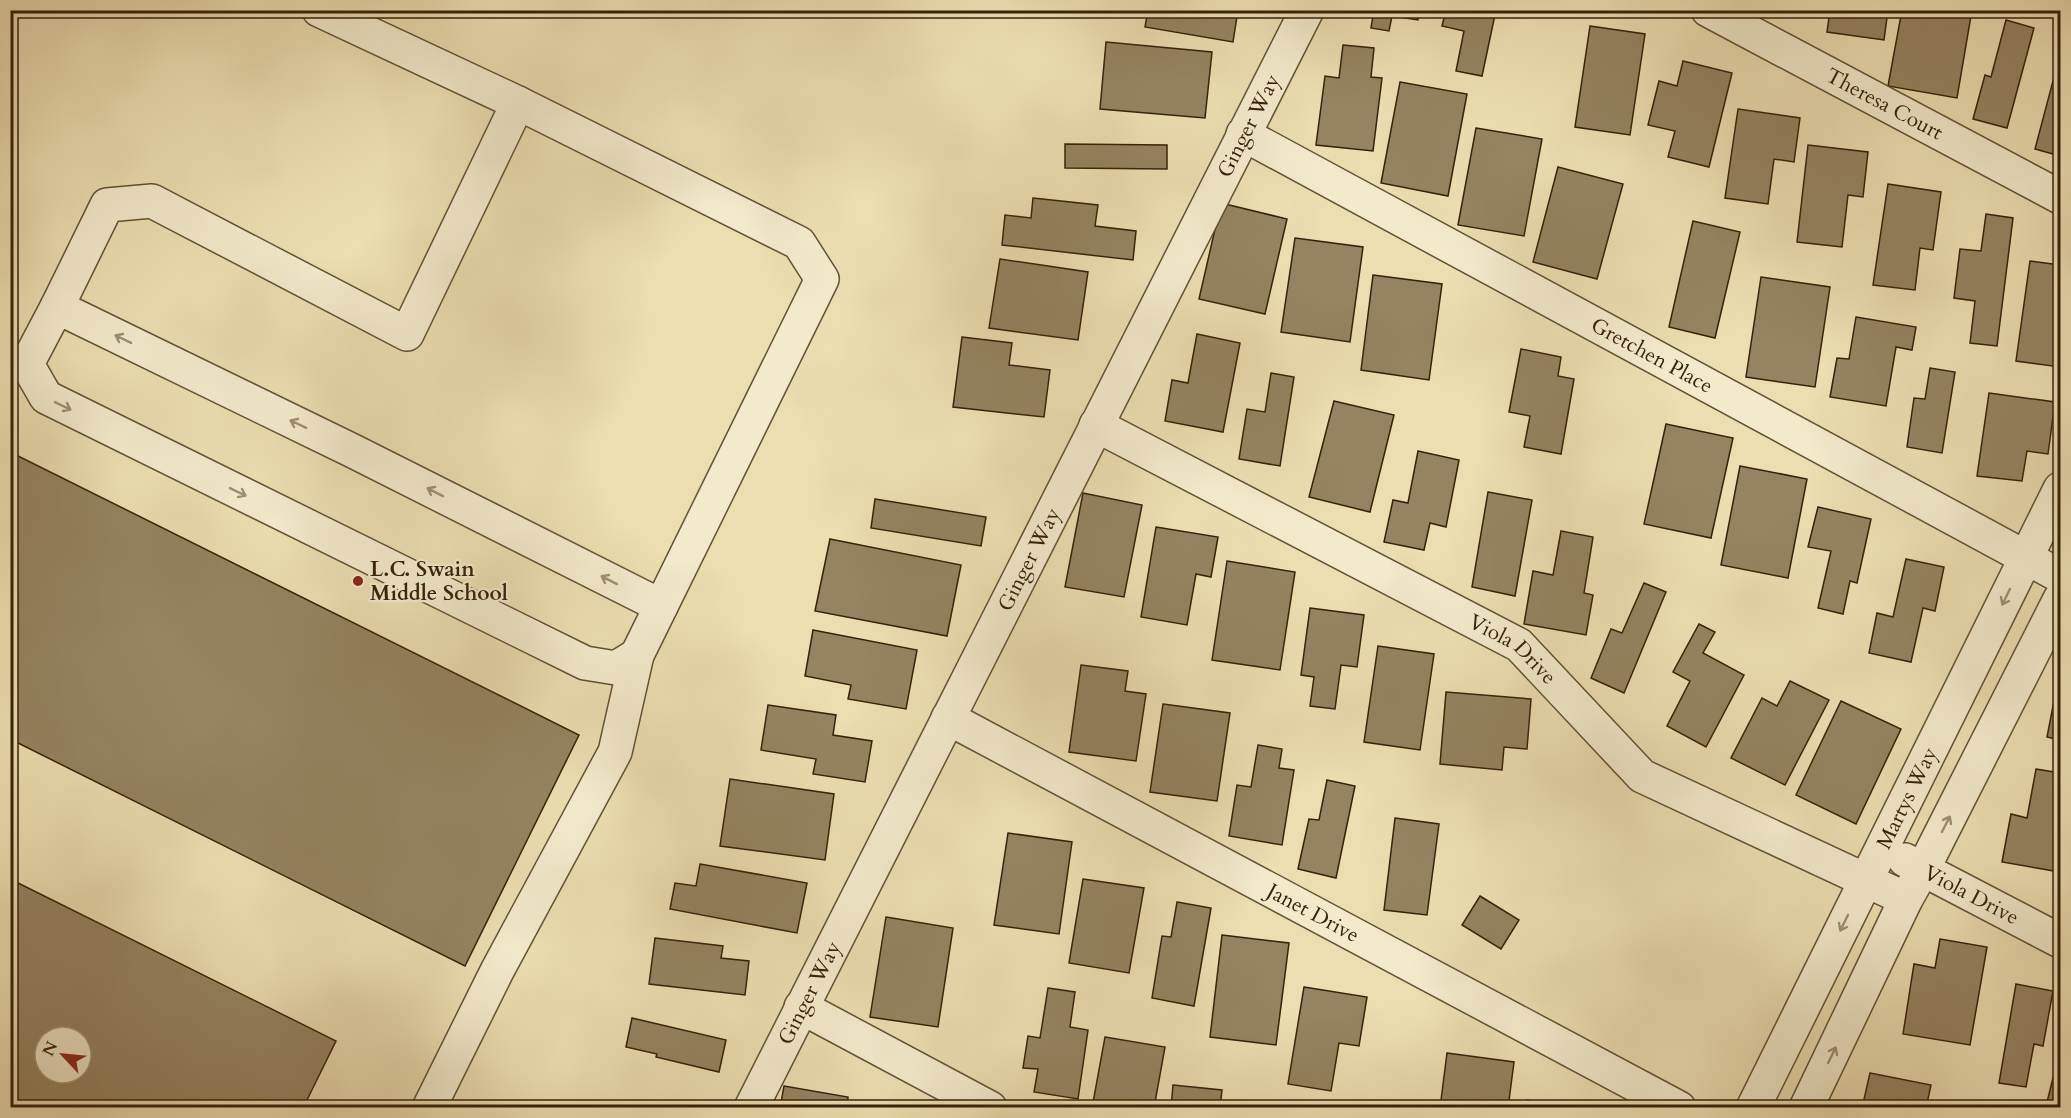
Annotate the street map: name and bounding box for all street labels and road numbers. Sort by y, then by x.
street label: Theresa Court [1821,61,1949,147]
street label: Ginger Way [1210,69,1287,182]
street label: Gretchen Place [1586,310,1718,400]
street label: Ginger Way [990,503,1067,616]
street label: Viola Drive [1464,607,1563,691]
street label: Martys Way [1869,742,1944,854]
street label: Viola Drive [1919,858,2024,932]
street label: Janet Drive [1259,875,1365,949]
street label: Ginger Way [771,936,848,1050]

